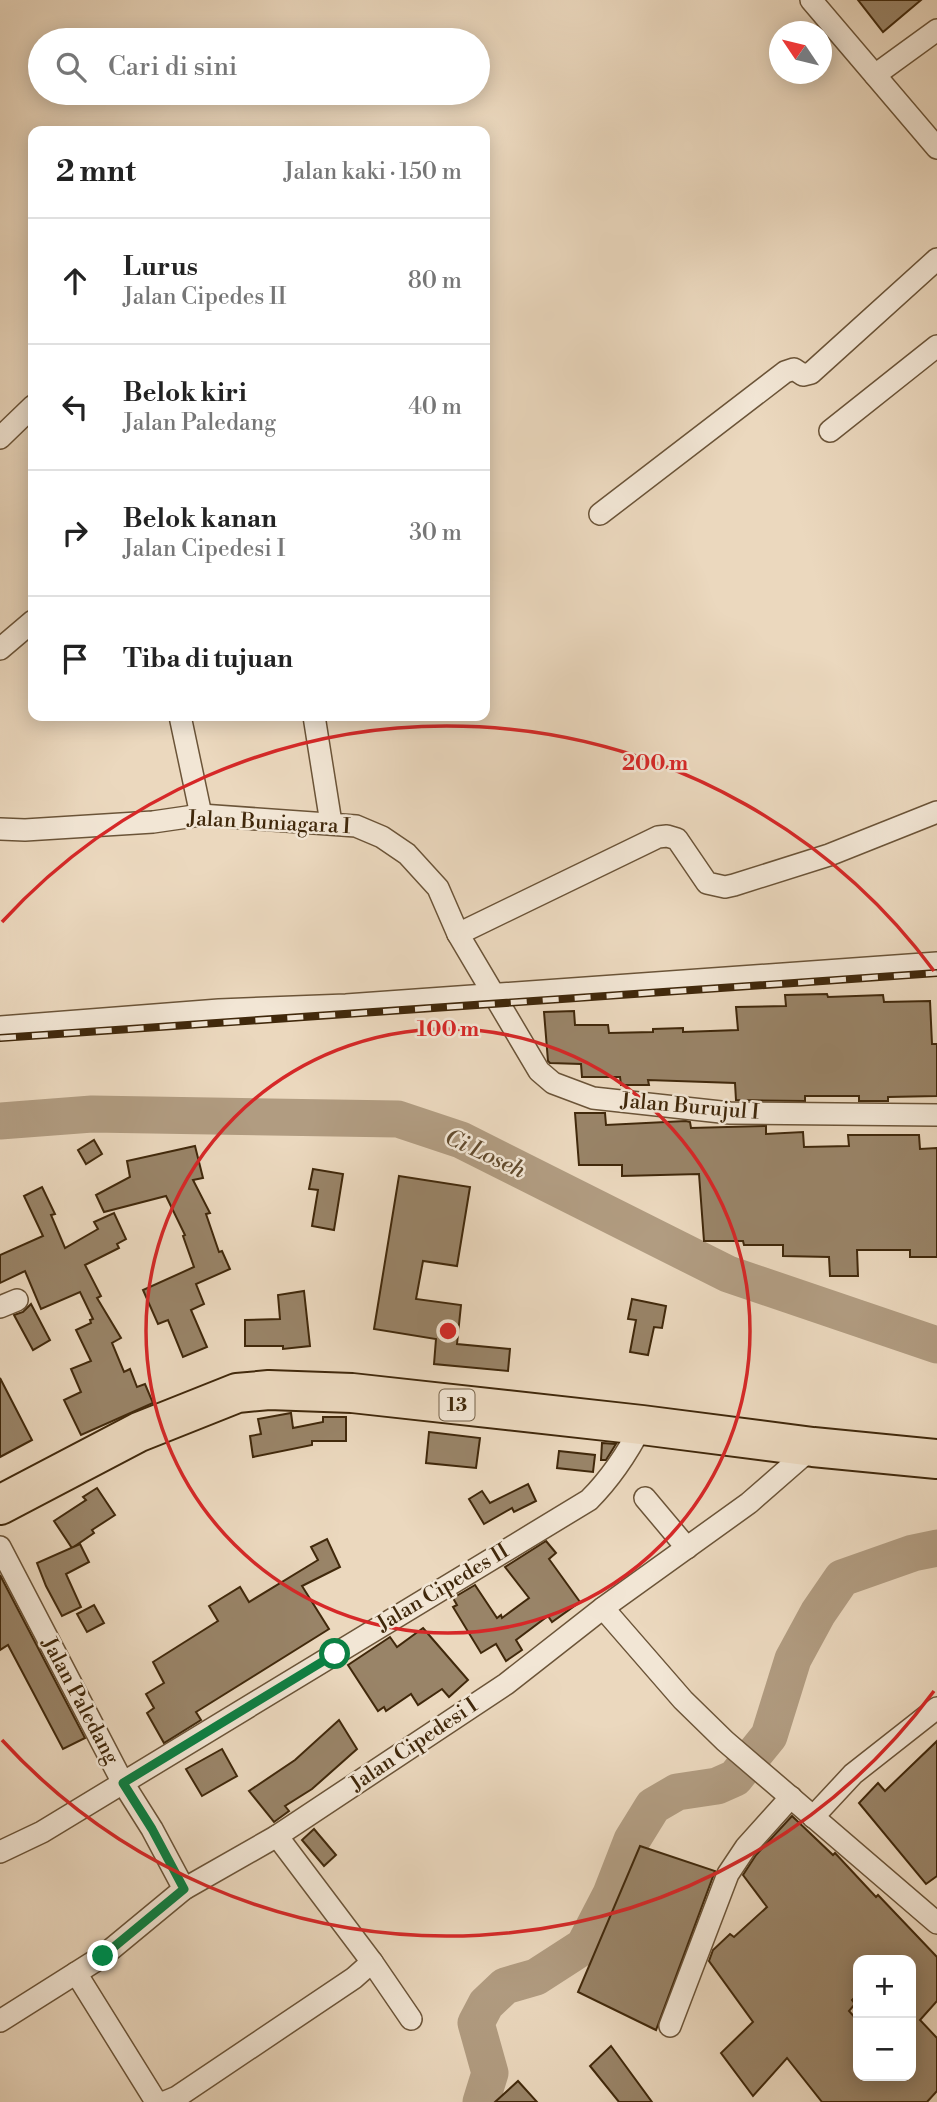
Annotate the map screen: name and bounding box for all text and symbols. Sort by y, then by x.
north arrow [769,21,832,84]
search box [28,28,490,105]
icon: search [52,48,90,86]
text: Cari di sini [108,51,237,83]
text: 2 mnt [56,153,136,191]
text: Jalan kaki · 150 m [284,158,462,186]
text: Lurus [123,251,198,283]
icon: ahead [56,262,94,300]
text: 80 m [408,267,462,295]
text: Jalan Cipedes II [123,283,287,311]
text: Belok kiri [123,377,247,409]
icon: left [56,388,94,426]
text: 40 m [408,393,462,421]
text: Jalan Paledang [123,409,276,437]
text: Belok kanan [123,503,277,535]
icon: right [56,514,94,552]
text: 30 m [409,519,462,547]
text: Jalan Cipedesi I [123,535,285,563]
icon: arrive [56,640,94,678]
text: Tiba di tujuan [123,643,293,675]
text: 200 m [622,751,688,777]
street label: Jalan Buniagara I [186,806,351,840]
text: 100 m [417,1017,479,1043]
street label: Jalan Burujul I [619,1088,760,1126]
water label: Ci Loseh [440,1123,530,1185]
centre of rings [436,1319,460,1343]
road number: 13 [440,1390,475,1420]
street label: Jalan Cipedes II [371,1538,514,1638]
street label: Jalan Paledang [35,1632,124,1769]
route start [319,1638,350,1669]
street label: Jalan Cipedesi I [344,1693,483,1798]
route end [87,1940,118,1971]
map controls [853,1955,916,2081]
button: + [853,1955,916,2018]
button: − [853,2018,916,2081]

